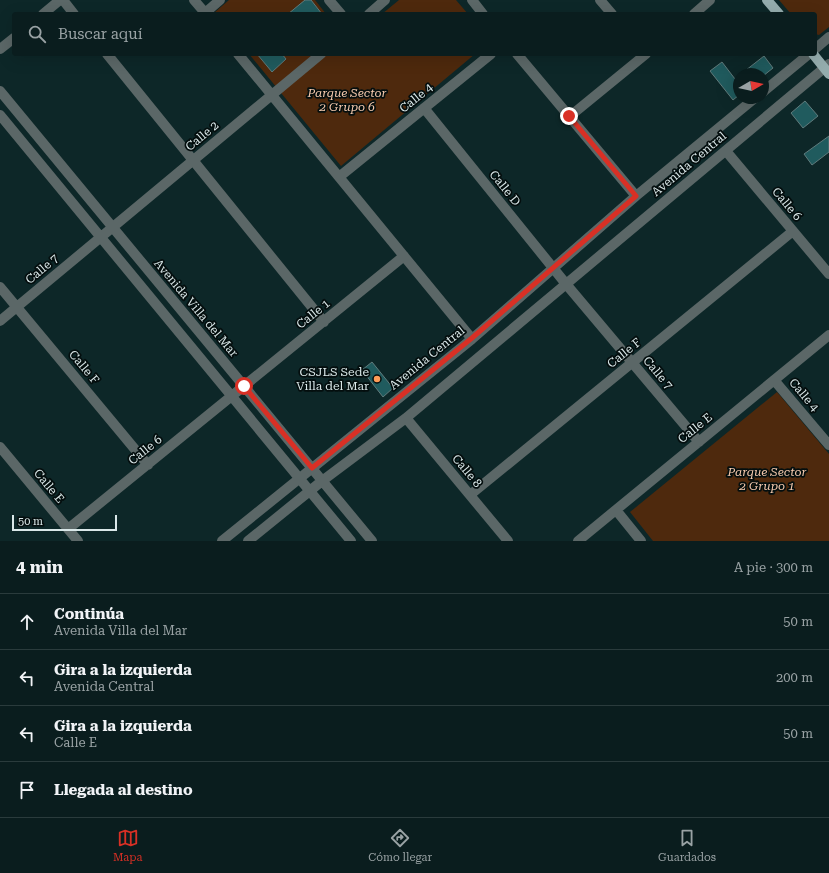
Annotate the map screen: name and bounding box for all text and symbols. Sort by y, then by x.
search box [12,12,817,56]
icon: search [26,23,48,45]
text: Buscar aquí [58,25,142,43]
north arrow [733,68,769,104]
street label: Calle 4 [396,80,436,116]
park label: Parque Sector 2 Grupo 6 [306,86,387,114]
route end [560,107,578,125]
street label: Calle 2 [183,118,222,154]
street label: Avenida Central [649,129,729,199]
street label: Calle D [487,167,523,209]
street label: Calle 6 [769,185,805,224]
street label: Calle 7 [23,251,62,287]
street label: Avenida Villa del Mar [151,256,241,360]
street label: Calle 1 [293,296,333,332]
street label: Avenida Central [387,323,468,393]
street label: Calle F [604,335,644,371]
street label: Calle F [66,347,102,387]
street label: Calle 7 [640,354,676,393]
place label: CSJLS Sede Villa del Mar [296,365,369,393]
marker: CSJLS Sede Villa del Mar [372,374,382,384]
street label: Calle 4 [786,376,822,415]
route start [235,377,253,395]
street label: Calle E [675,410,715,446]
street label: Calle 6 [125,432,165,468]
street label: Calle 8 [449,452,485,491]
park label: Parque Sector 2 Grupo 1 [726,465,807,493]
street label: Calle E [31,466,67,506]
scale bar [12,513,117,532]
text: 50 m [18,515,43,528]
text: 4 min [16,557,63,577]
text: A pie · 300 m [734,560,813,575]
text: Continúa [54,605,124,623]
icon: ahead [16,611,38,633]
text: 50 m [783,614,813,629]
text: Avenida Villa del Mar [54,623,187,638]
text: Gira a la izquierda [54,661,192,679]
icon: left [16,667,38,689]
text: 200 m [776,670,813,685]
text: Avenida Central [54,679,154,694]
text: Gira a la izquierda [54,717,192,735]
icon: left [16,723,38,745]
text: 50 m [783,726,813,741]
text: Calle E [54,735,97,750]
icon: arrive [16,779,38,801]
text: Llegada al destino [54,781,193,799]
tab: Mapa [113,827,142,864]
tab: Cómo llegar [368,827,432,864]
tab: Guardados [658,827,716,864]

